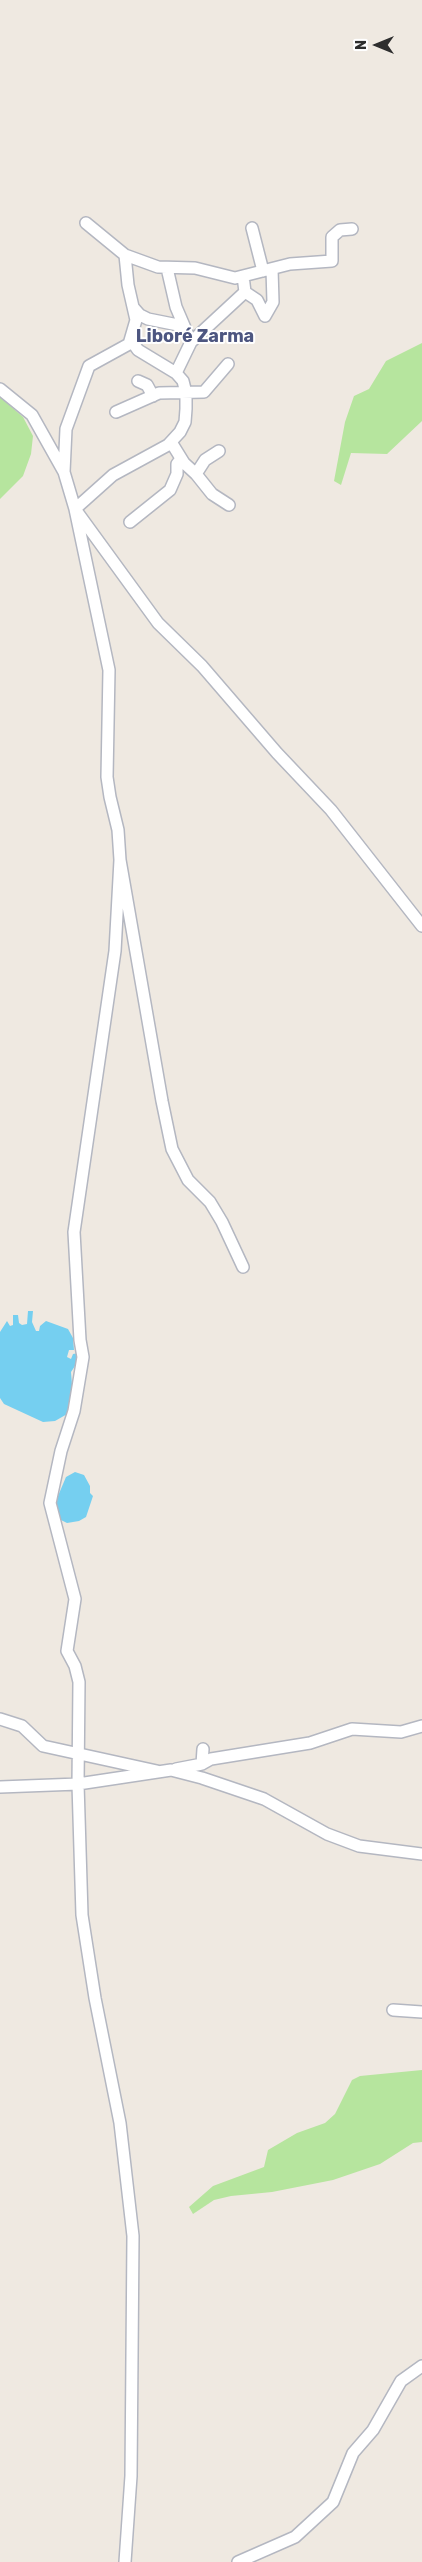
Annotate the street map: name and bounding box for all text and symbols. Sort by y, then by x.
north arrow [352,20,402,70]
text: N [353,40,370,50]
district label: Liboré Zarma [136,326,254,348]

